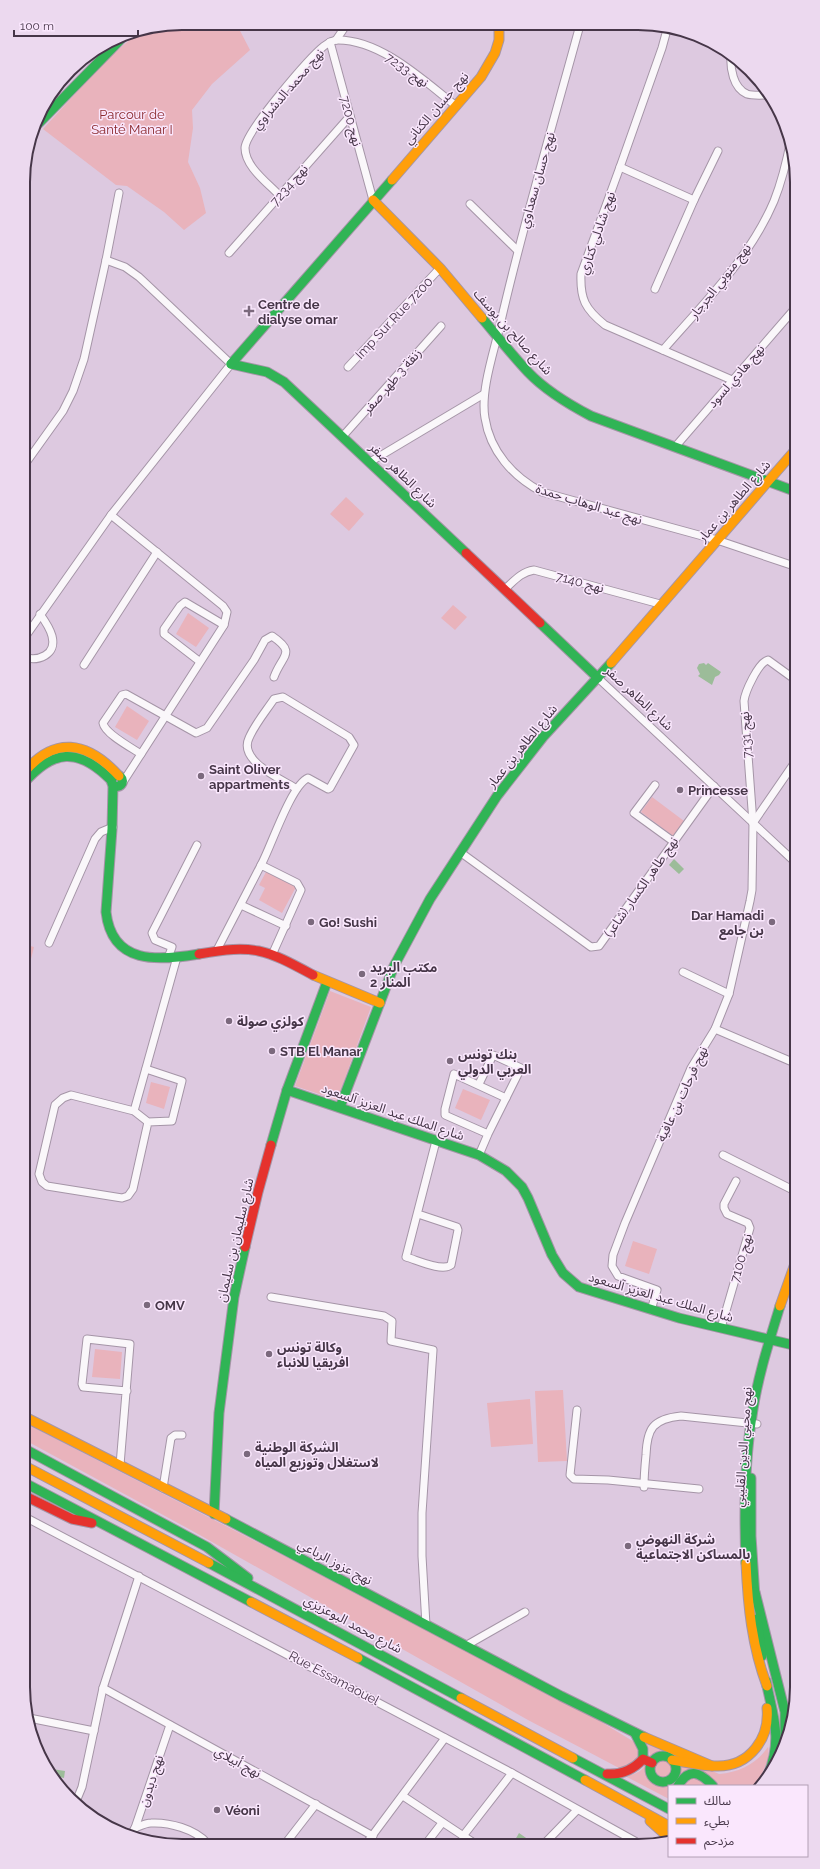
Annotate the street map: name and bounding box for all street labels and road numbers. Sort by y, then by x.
street label: نهج محمد الدشراوي [249,46,329,134]
street label: نهج 7233 [381,50,432,93]
street label: نهج حسان الكناني [401,69,474,149]
street label: نهج 7200 [334,94,365,149]
street label: نهج حسان سعداوي [516,130,561,231]
street label: نهج 7234 [267,161,313,211]
street label: نهج شادلي كتاري [576,189,621,278]
street label: نهج منوبي الجرجار [685,240,756,324]
street label: Imp Sur Rue 7200 [352,274,436,362]
street label: شارع صالح بن يوسف [468,286,555,380]
street label: نهج هادي لسود [704,341,770,413]
street label: زنقة 3 طهر صفر [359,345,425,418]
street label: شارع الطاهر صفر [364,439,440,513]
street label: شارع الطاهر بن عمار [694,457,776,548]
street label: نهج عبد الوهاب حمدة [533,481,644,530]
street label: نهج 7140 [553,568,606,599]
street label: شارع الطاهر صفر [599,662,676,735]
street label: شارع الطاهر بن عمار [483,701,563,793]
street label: نهج 7131 [737,711,758,759]
street label: نهج طاهر الكسار (شاعر) [601,834,684,942]
street label: نهج فرحات بن عافية [653,1044,713,1145]
street label: شارع الملك عبد العزيز آلسعود [319,1080,466,1146]
street label: شارع سليمان بن سليمان [213,1177,259,1304]
street label: نهج 7100 [727,1232,758,1285]
street label: شارع الملك عبد العزيز آلسعود [586,1269,735,1328]
street label: نهج محيي الدين القليبي [731,1386,758,1508]
street label: نهج عزوز الرباعي [294,1536,375,1591]
street label: شارع محمد البوعزيزي [300,1592,405,1659]
street label: Rue Essamaouel [286,1648,382,1708]
street label: نهج أبيلاي [211,1743,264,1784]
street label: نهج ديدون [136,1753,169,1810]

